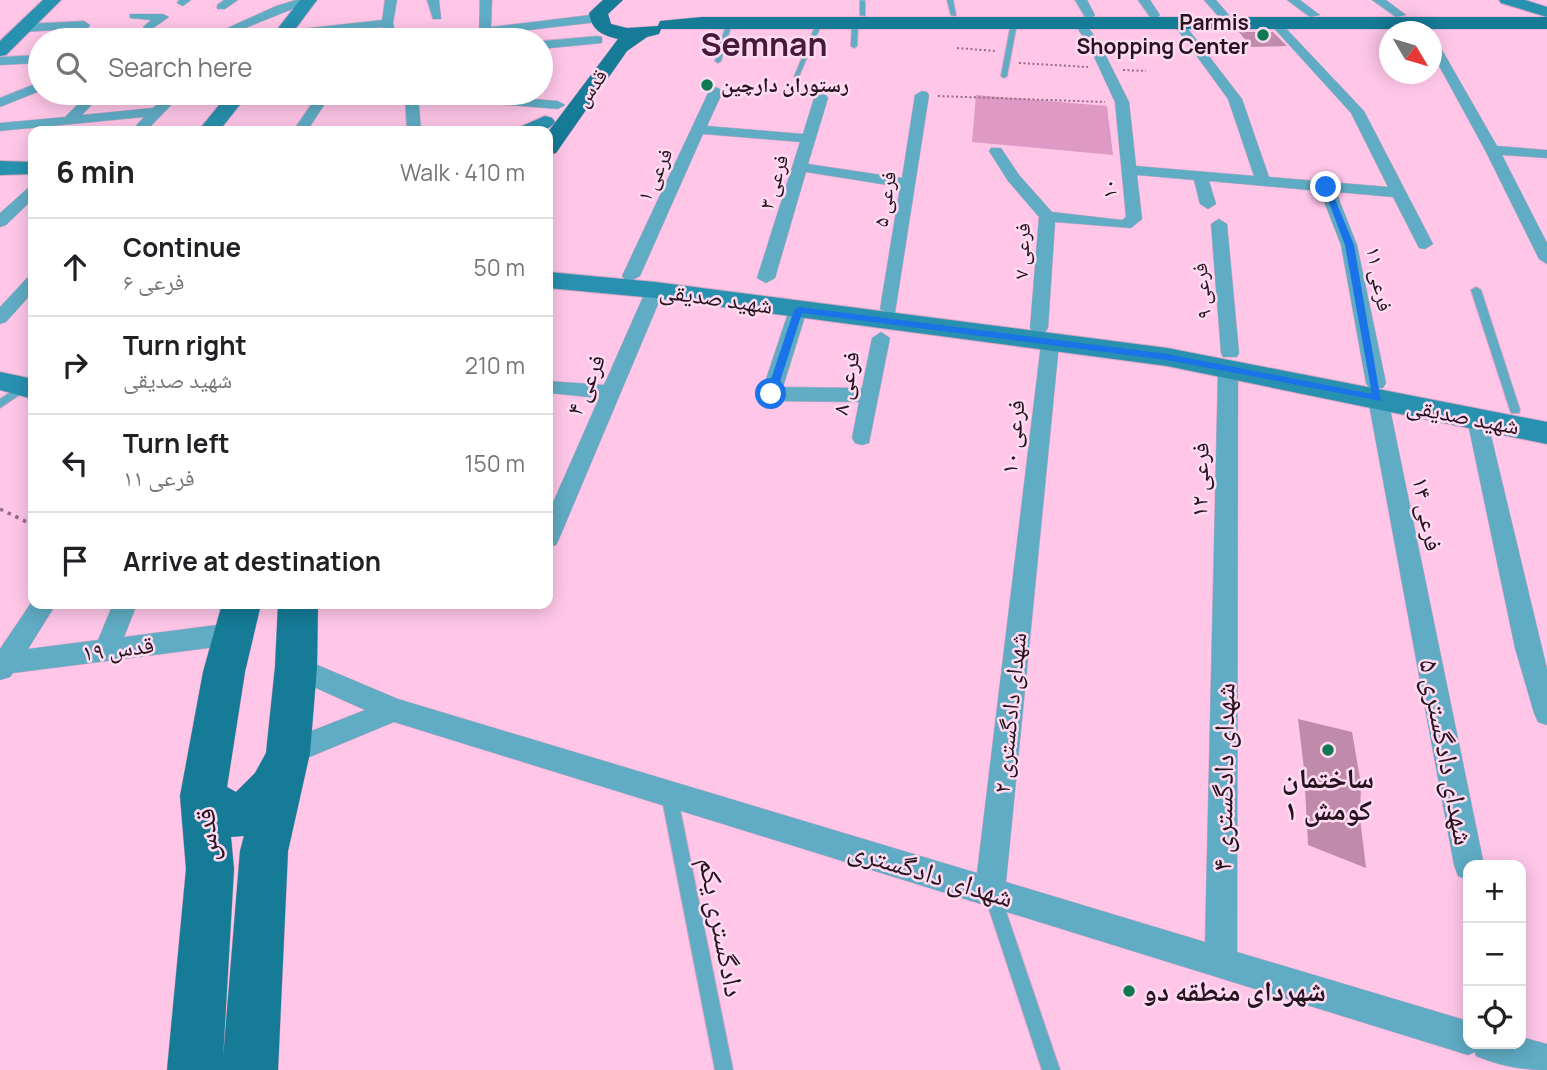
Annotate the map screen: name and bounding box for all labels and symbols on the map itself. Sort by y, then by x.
place label: Parmis Shopping Center [1077,8,1249,60]
north arrow [1379,21,1442,84]
district label: Semnan [700,22,828,66]
marker: Parmis Shopping Center [1255,27,1271,43]
street label: قدس [567,63,613,112]
place label: رستوران دارچین [721,70,849,98]
marker: رستوران دارچین [699,77,715,93]
street label: فرعی ۱ [630,143,679,206]
street label: فرعی ۳ [751,151,795,213]
street label: فرعی ۵ [866,169,902,229]
route end [1310,171,1341,202]
street label: ۱۰ [1093,178,1123,200]
street label: فرعی ۷ [1006,223,1036,279]
street label: فرعی ۱۱ [1360,244,1400,314]
street label: فرعی ۹ [1185,262,1217,320]
street label: شهید صدیقی [657,272,775,321]
street label: فرعی ۸ [822,348,867,417]
street label: فرعی ۴ [557,349,612,420]
route start [755,378,786,409]
street label: شهید صدیقی [1404,387,1522,442]
street label: فرعی ۱۰ [991,398,1032,476]
street label: فرعی ۱۲ [1181,442,1216,518]
street label: فرعی ۱۴ [1405,474,1452,554]
street label: قدس ۱۹ [80,627,156,668]
street label: شهدای دادگستری ۲ [984,631,1033,795]
street label: شهدای دادگستری ۵ [1411,655,1485,848]
street label: شهدای دادگستری ۴ [1201,682,1243,872]
marker: ساختمان کومش ۱ [1320,742,1336,758]
place label: ساختمان کومش ۱ [1282,758,1374,828]
street label: قدس [184,807,226,863]
street label: شهدای دادگستری [844,829,1018,915]
street label: دادگستری یکم [690,854,755,1000]
place label: شهردای منطقه دو [1143,971,1326,1009]
marker: شهردای منطقه دو [1121,983,1137,999]

